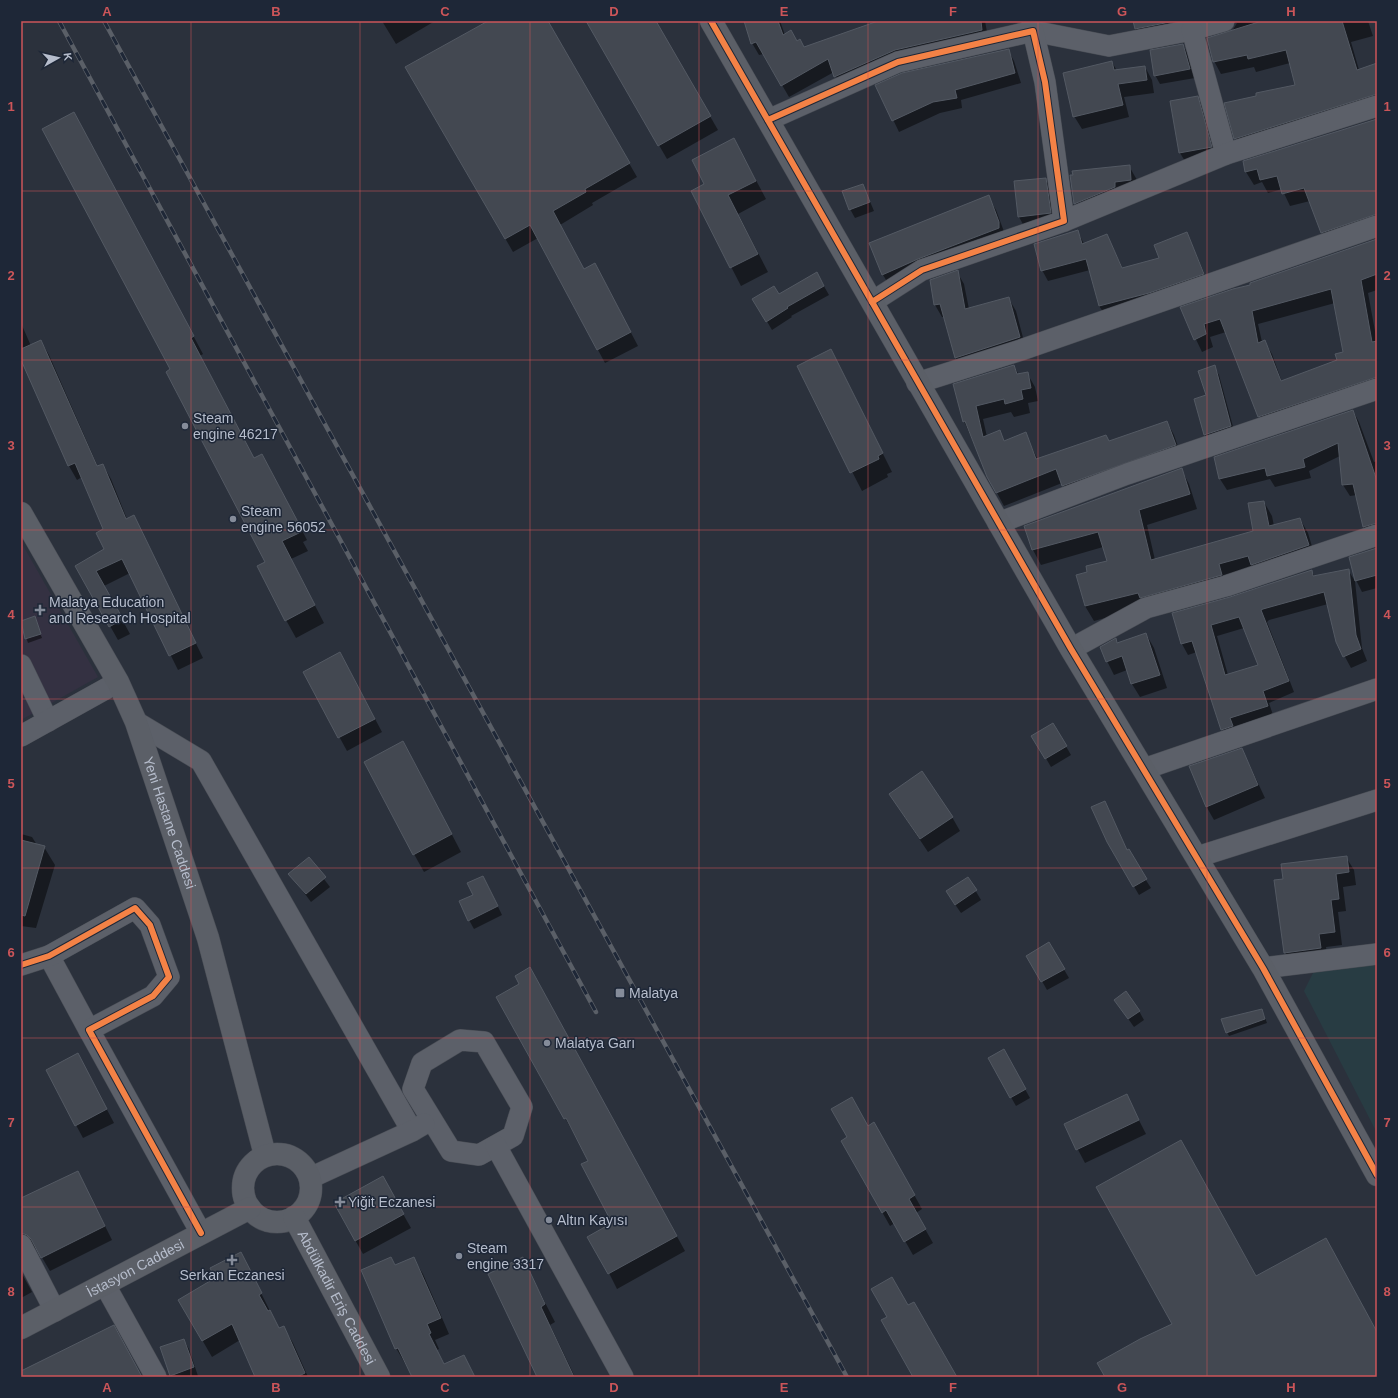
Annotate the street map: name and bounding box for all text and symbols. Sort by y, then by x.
text: A [102,4,112,19]
text: B [271,4,281,19]
text: C [440,4,450,19]
text: D [609,4,619,19]
text: E [780,4,789,19]
text: F [949,4,957,19]
text: G [1117,4,1127,19]
text: H [1286,4,1296,19]
north arrow [38,38,78,78]
text: K [61,52,74,61]
text: 1 [7,99,15,114]
text: 1 [1383,99,1391,114]
text: 2 [7,268,15,283]
text: 2 [1383,268,1391,283]
place label: Steam engine 46217 [193,410,278,442]
marker: Steam engine 46217 [180,421,190,431]
text: 3 [7,438,15,453]
text: 3 [1383,438,1391,453]
place label: Steam engine 56052 [241,503,326,535]
marker: Steam engine 56052 [228,514,238,524]
place label: Malatya Education and Research Hospital [49,594,191,626]
marker: Malatya Education and Research Hospital [34,604,46,616]
text: 4 [7,607,15,622]
text: 4 [1383,607,1391,622]
street label: Yeni Hastane Caddesi [140,755,199,891]
text: 5 [7,776,15,791]
text: 5 [1383,776,1391,791]
text: 6 [7,945,15,960]
text: 6 [1383,945,1391,960]
place label: Malatya [629,985,678,1001]
marker: Malatya [614,987,626,999]
place label: Malatya Garı [555,1035,635,1051]
marker: Malatya Garı [542,1038,552,1048]
text: 7 [7,1115,15,1130]
text: 7 [1383,1115,1391,1130]
place label: Yiğit Eczanesi [348,1194,435,1210]
marker: Yiğit Eczanesi [335,1197,345,1207]
place label: Altın Kayısı [557,1212,628,1228]
marker: Altın Kayısı [544,1215,554,1225]
street label: Abdülkadir Eriş Caddesi [295,1228,379,1367]
street label: İstasyon Caddesi [83,1236,187,1300]
place label: Steam engine 3317 [467,1240,544,1272]
marker: Steam engine 3317 [454,1251,464,1261]
marker: Serkan Eczanesi [227,1255,237,1265]
place label: Serkan Eczanesi [179,1267,285,1283]
text: 8 [7,1284,15,1299]
text: 8 [1383,1284,1391,1299]
text: A [102,1380,112,1395]
text: B [271,1380,281,1395]
text: C [440,1380,450,1395]
text: D [609,1380,619,1395]
text: E [780,1380,789,1395]
text: F [949,1380,957,1395]
text: G [1117,1380,1127,1395]
text: H [1286,1380,1296,1395]

